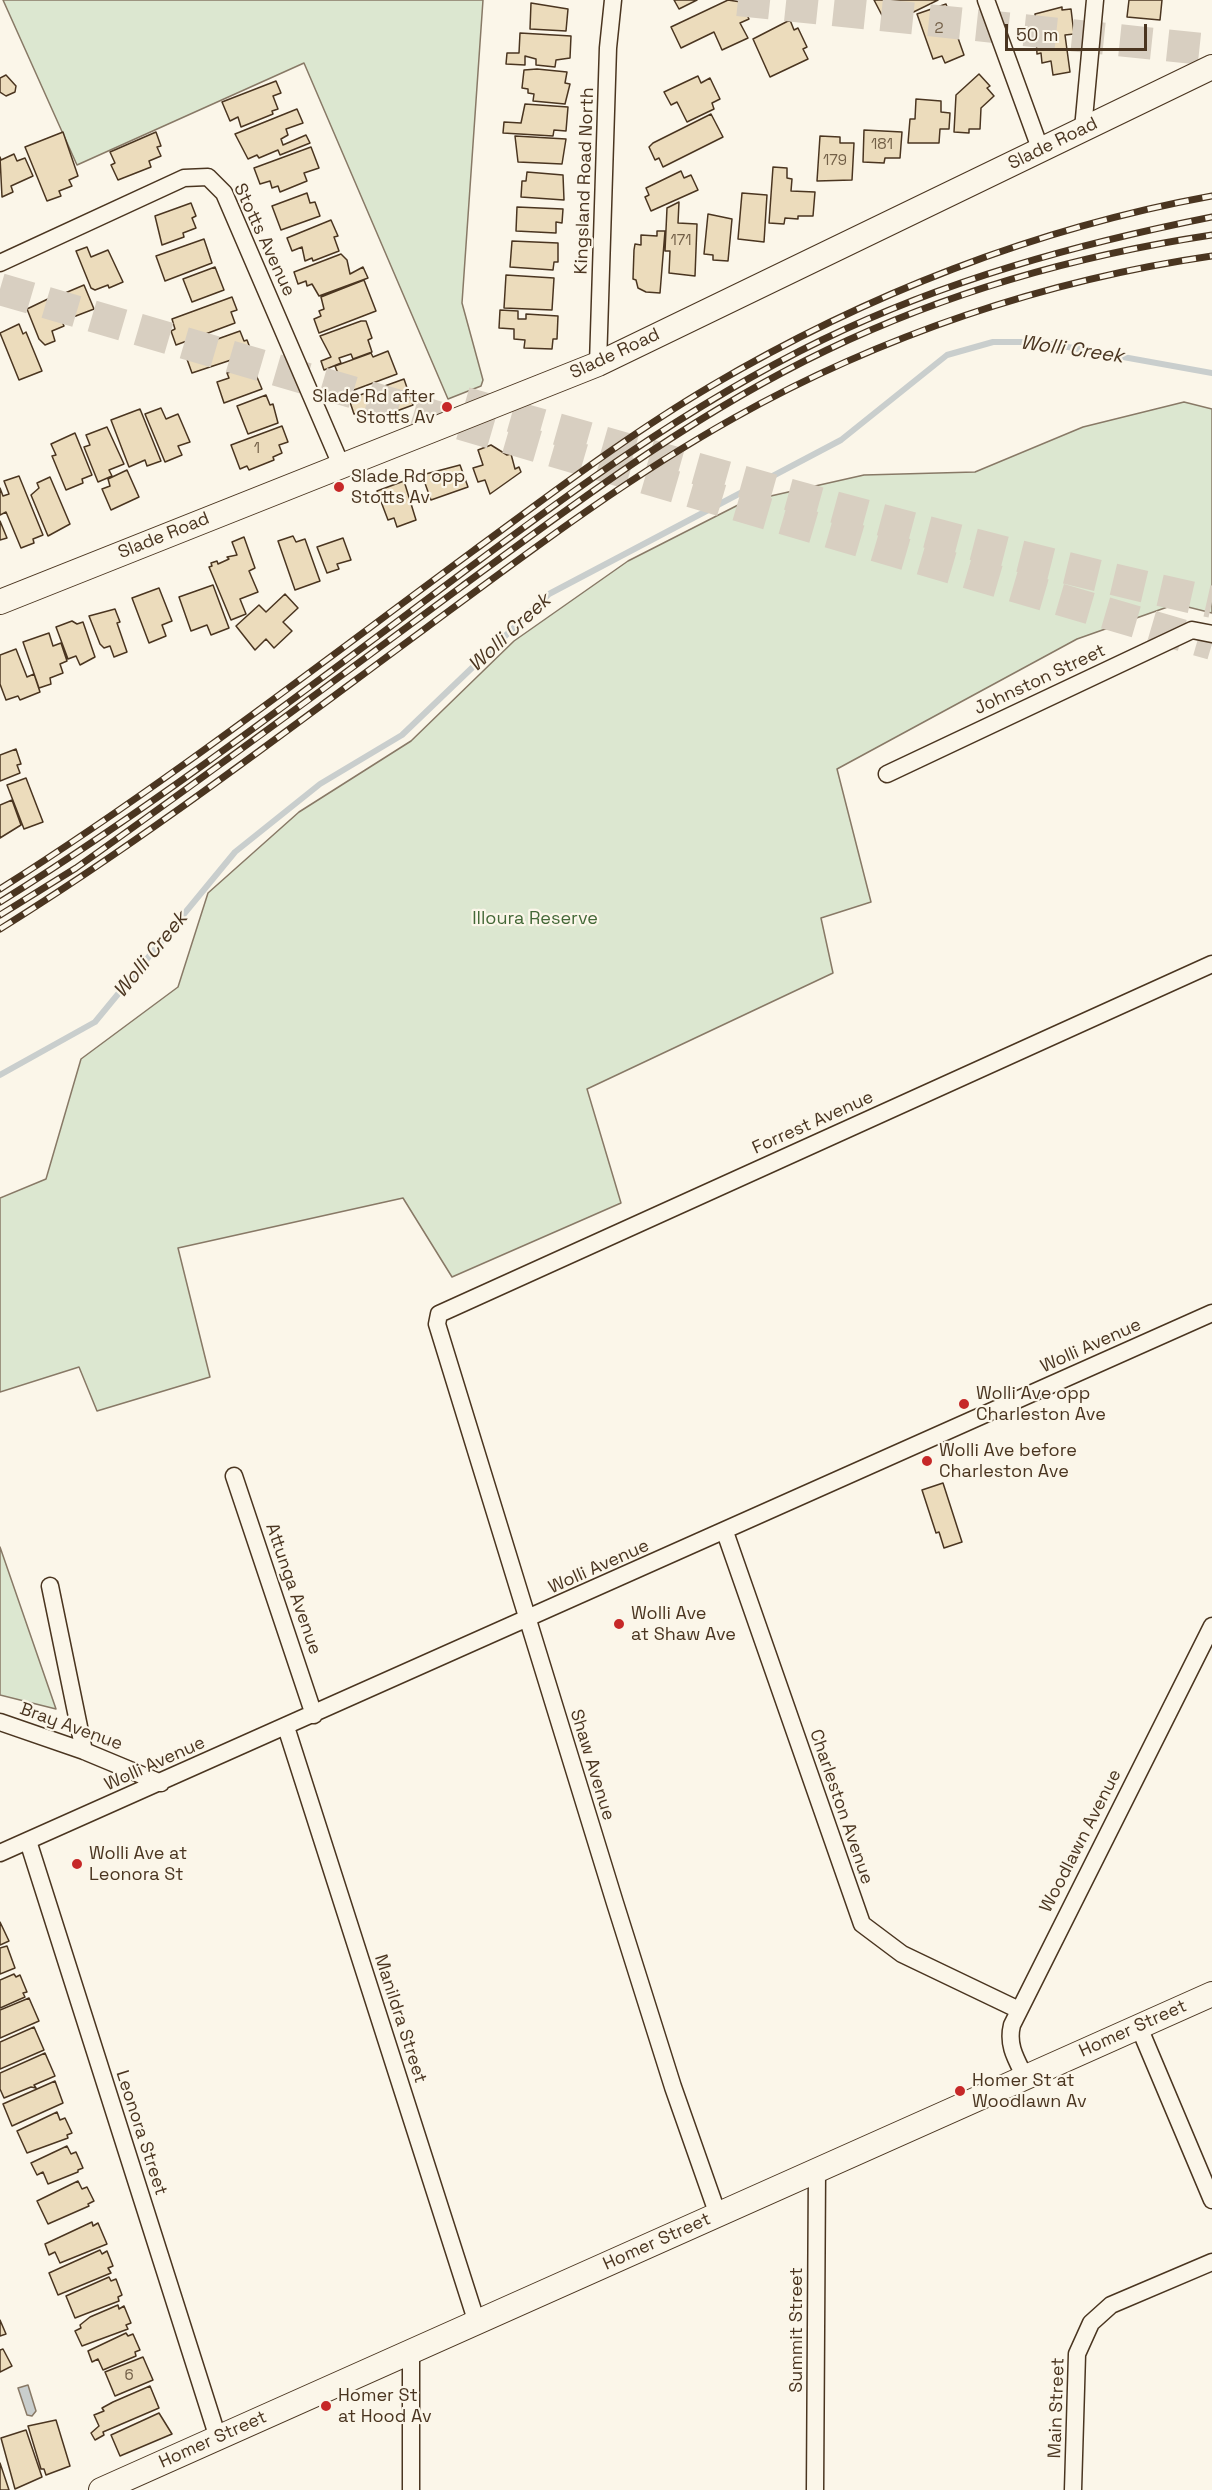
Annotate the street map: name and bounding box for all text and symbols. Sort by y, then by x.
scale bar [1008,12,1150,50]
house number: 2 [934,20,944,38]
text: 50 m [1016,23,1058,46]
street label: Kingsland Road North [571,87,599,275]
street label: Slade Road [1005,113,1101,175]
house number: 181 [871,136,893,154]
house number: 179 [823,152,847,170]
street label: Stotts Avenue [228,180,300,300]
house number: 171 [671,232,691,250]
street label: Slade Road [567,324,663,384]
water label: Wolli Creek [1019,331,1125,369]
place label: Slade Rd after Stotts Av [312,386,435,428]
marker: Slade Rd after Stotts Av [440,400,454,414]
house number: 1 [254,440,260,458]
place label: Slade Rd opp Stotts Av [351,466,465,508]
marker: Slade Rd opp Stotts Av [332,480,346,494]
street label: Slade Road [115,508,213,564]
water label: Wolli Creek [464,589,556,677]
street label: Johnston Street [971,640,1109,720]
water label: Wolli Creek [109,907,193,1003]
park label: Illoura Reserve [472,908,598,930]
street label: Forrest Avenue [749,1087,877,1159]
street label: Wolli Avenue [1037,1314,1145,1378]
place label: Wolli Ave opp Charleston Ave [976,1383,1106,1426]
marker: Wolli Ave opp Charleston Ave [957,1397,971,1411]
place label: Wolli Ave before Charleston Ave [939,1440,1077,1482]
marker: Wolli Ave before Charleston Ave [920,1454,934,1468]
street label: Attunga Avenue [260,1520,326,1658]
street label: Wolli Avenue [545,1535,653,1599]
place label: Wolli Ave at Shaw Ave [631,1603,736,1646]
marker: Wolli Ave at Shaw Ave [612,1617,626,1631]
street label: Bray Avenue [17,1698,125,1756]
street label: Shaw Avenue [565,1707,619,1823]
street label: Charleston Avenue [804,1727,878,1887]
street label: Wolli Avenue [101,1732,209,1796]
street label: Woodlawn Avenue [1036,1766,1126,1916]
place label: Wolli Ave at Leonora St [89,1843,187,1886]
marker: Wolli Ave at Leonora St [70,1857,84,1871]
street label: Manildra Street [369,1952,431,2086]
street label: Homer Street [1076,1996,1190,2062]
street label: Leonora Street [111,2068,171,2198]
place label: Homer St at Woodlawn Av [972,2070,1087,2112]
marker: Homer St at Woodlawn Av [953,2084,967,2098]
street label: Homer Street [600,2209,714,2275]
street label: Summit Street [786,2267,808,2393]
street label: Main Street [1044,2357,1070,2459]
house number: 6 [124,2367,134,2385]
place label: Homer St at Hood Av [338,2385,432,2428]
marker: Homer St at Hood Av [319,2399,333,2413]
street label: Homer Street [156,2407,270,2473]

